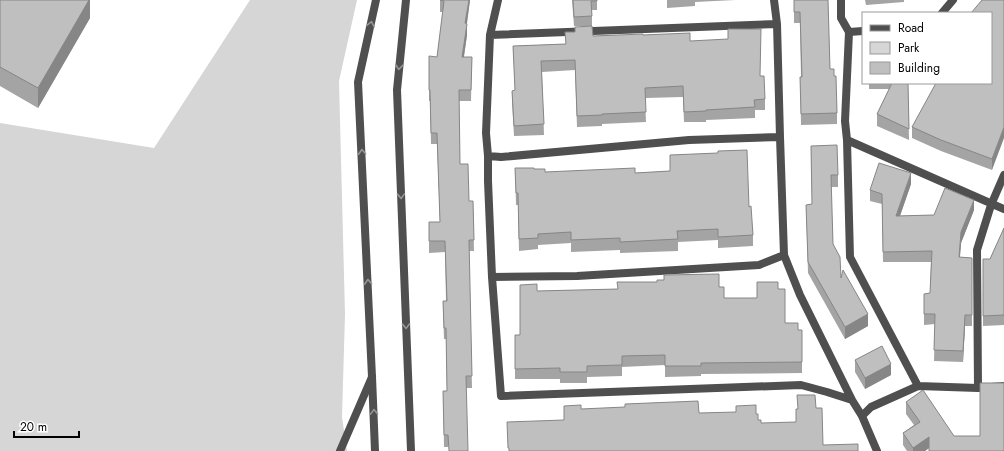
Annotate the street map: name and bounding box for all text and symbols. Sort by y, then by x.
legend [862,12,992,84]
text: Road [898,19,924,37]
one-way arrow [366,20,374,27]
text: Park [898,39,920,57]
text: Building [898,59,940,77]
one-way arrow [395,64,404,70]
one-way arrow [357,149,366,155]
one-way arrow [397,193,405,199]
one-way arrow [364,279,372,285]
one-way arrow [402,323,410,329]
one-way arrow [369,409,378,415]
scale bar [14,413,79,439]
text: 20 m [20,418,47,436]

